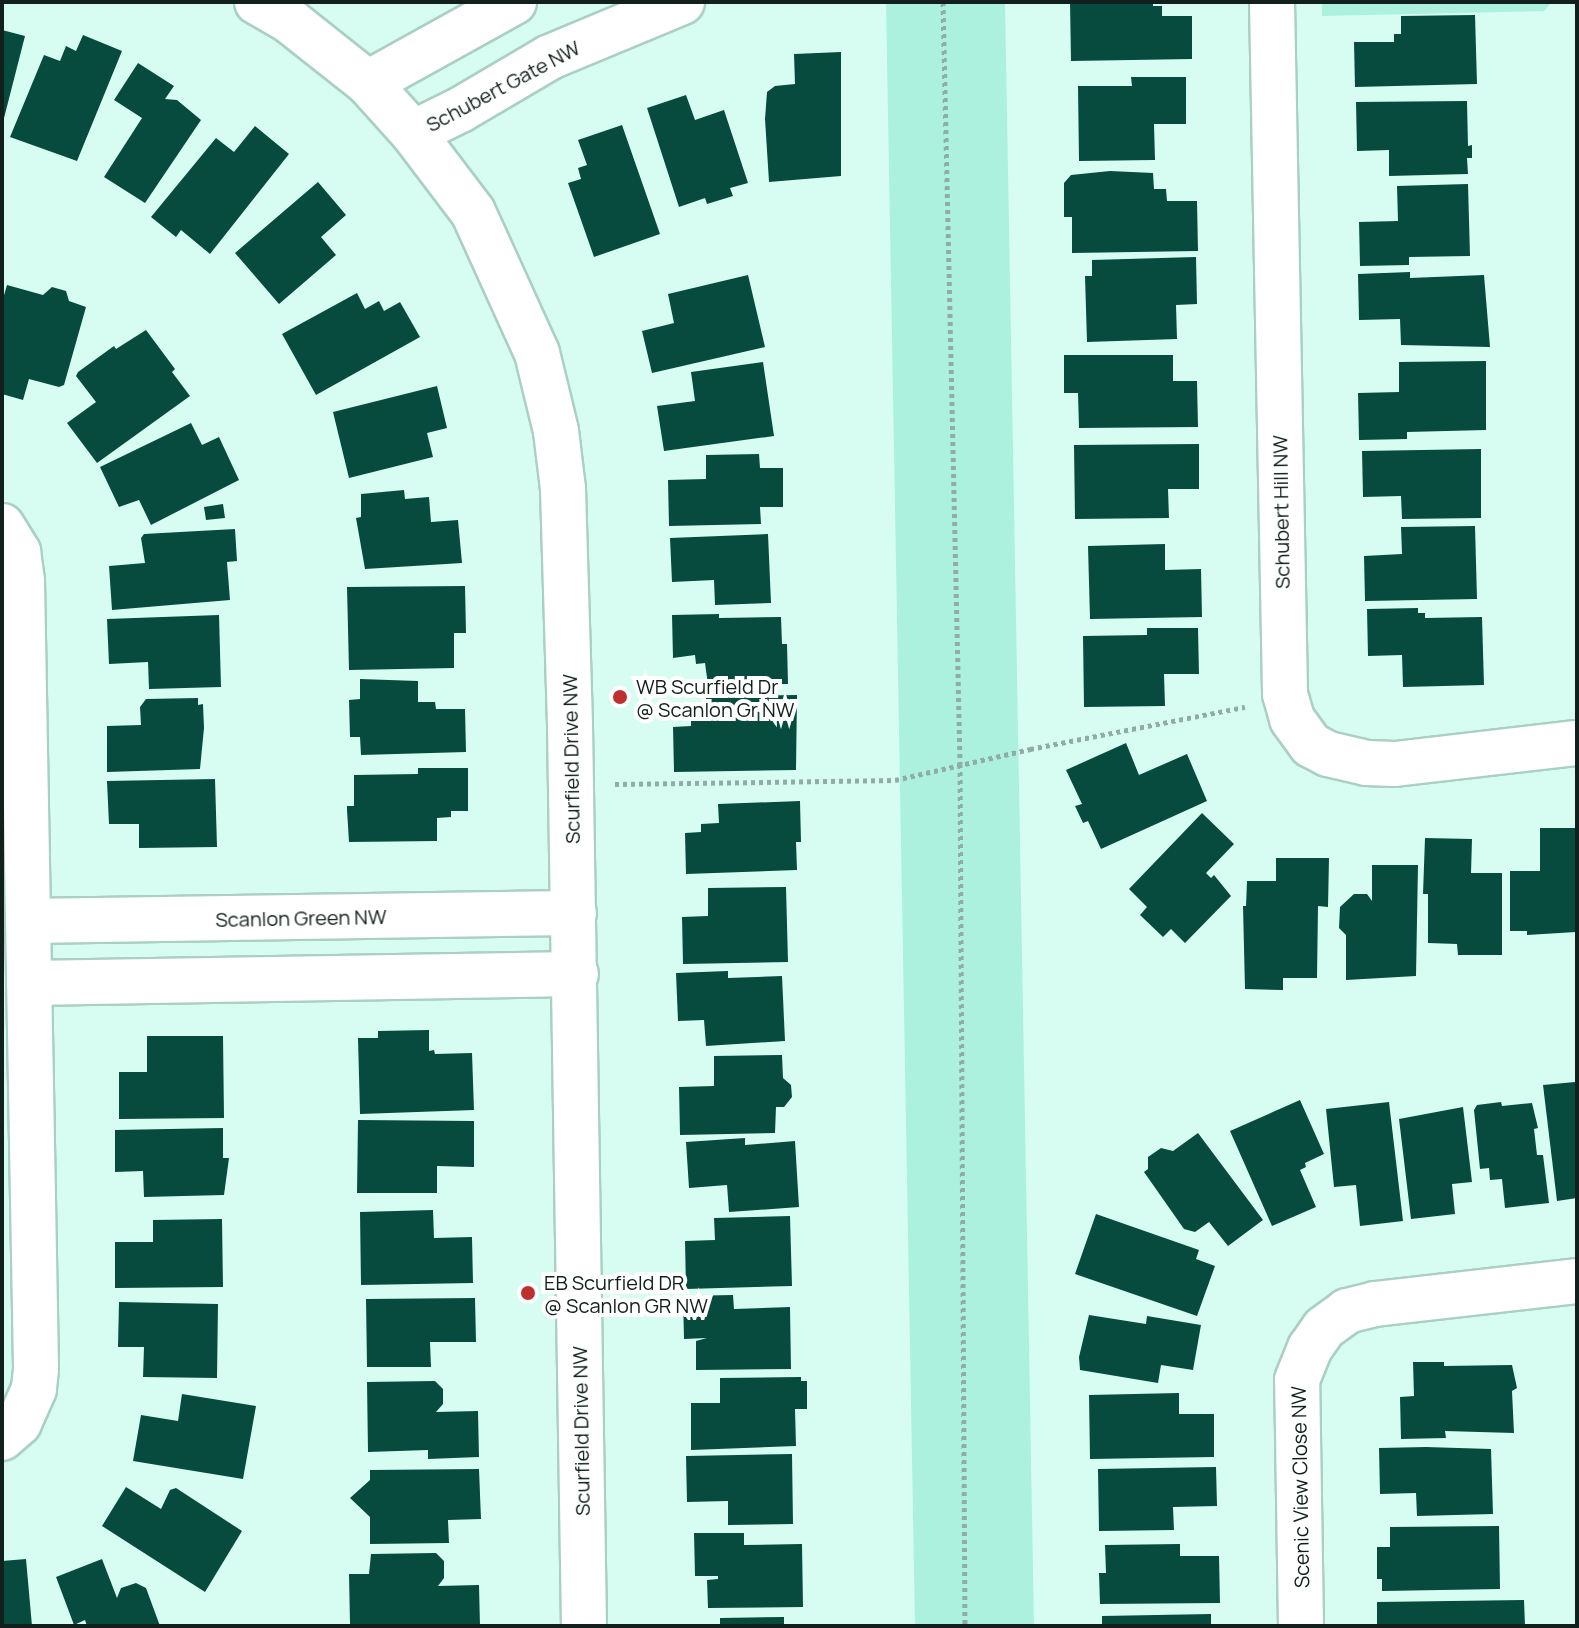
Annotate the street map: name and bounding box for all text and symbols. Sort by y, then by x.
street label: Schubert Gate NW [422,35,584,137]
street label: Schubert Hill NW [1268,435,1294,589]
street label: Scurfield Drive NW [558,674,584,844]
place label: WB Scurfield Dr @ Scanlon Gr NW [636,674,794,721]
marker: WB Scurfield Dr @ Scanlon Gr NW [611,688,629,706]
street label: Scanlon Green NW [215,905,387,931]
place label: EB Scurfield DR @ Scanlon GR NW [544,1270,708,1317]
marker: EB Scurfield DR @ Scanlon GR NW [519,1284,537,1302]
street label: Scurfield Drive NW [568,1346,594,1516]
street label: Scenic View Close NW [1286,1386,1314,1588]

